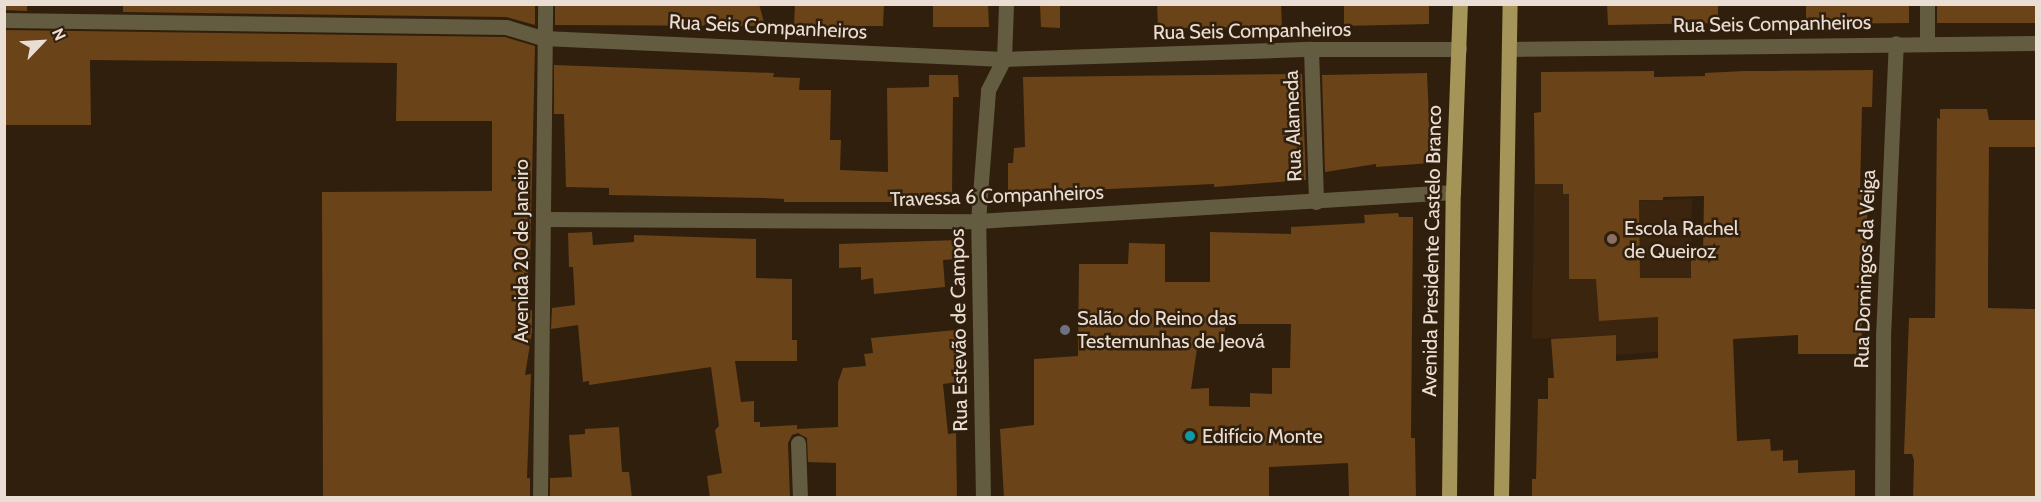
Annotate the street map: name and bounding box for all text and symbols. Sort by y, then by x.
street label: Rua Seis Companheiros [668,10,868,44]
street label: Rua Seis Companheiros [1673,10,1871,38]
north arrow [12,12,72,72]
street label: Rua Seis Companheiros [1153,17,1351,45]
text: N [48,25,70,43]
street label: Rua Alameda [1279,70,1307,182]
street label: Avenida Presidente Castelo Branco [1417,105,1447,397]
street label: Avenida 20 de Janeiro [509,159,533,343]
street label: Rua Domingos da Veiga [1850,169,1880,369]
street label: Travessa 6 Companheiros [890,180,1104,212]
place label: Escola Rachel de Queiroz [1624,216,1738,263]
street label: Rua Estevão de Campos [945,228,973,432]
marker: Escola Rachel de Queiroz [1605,232,1619,246]
place label: Salão do Reino das Testemunhas de Jeová [1077,306,1265,353]
marker: Salão do Reino das Testemunhas de Jeová [1058,323,1072,337]
place label: Edifício Monte [1202,424,1323,448]
marker: Edifício Monte [1183,429,1197,443]

